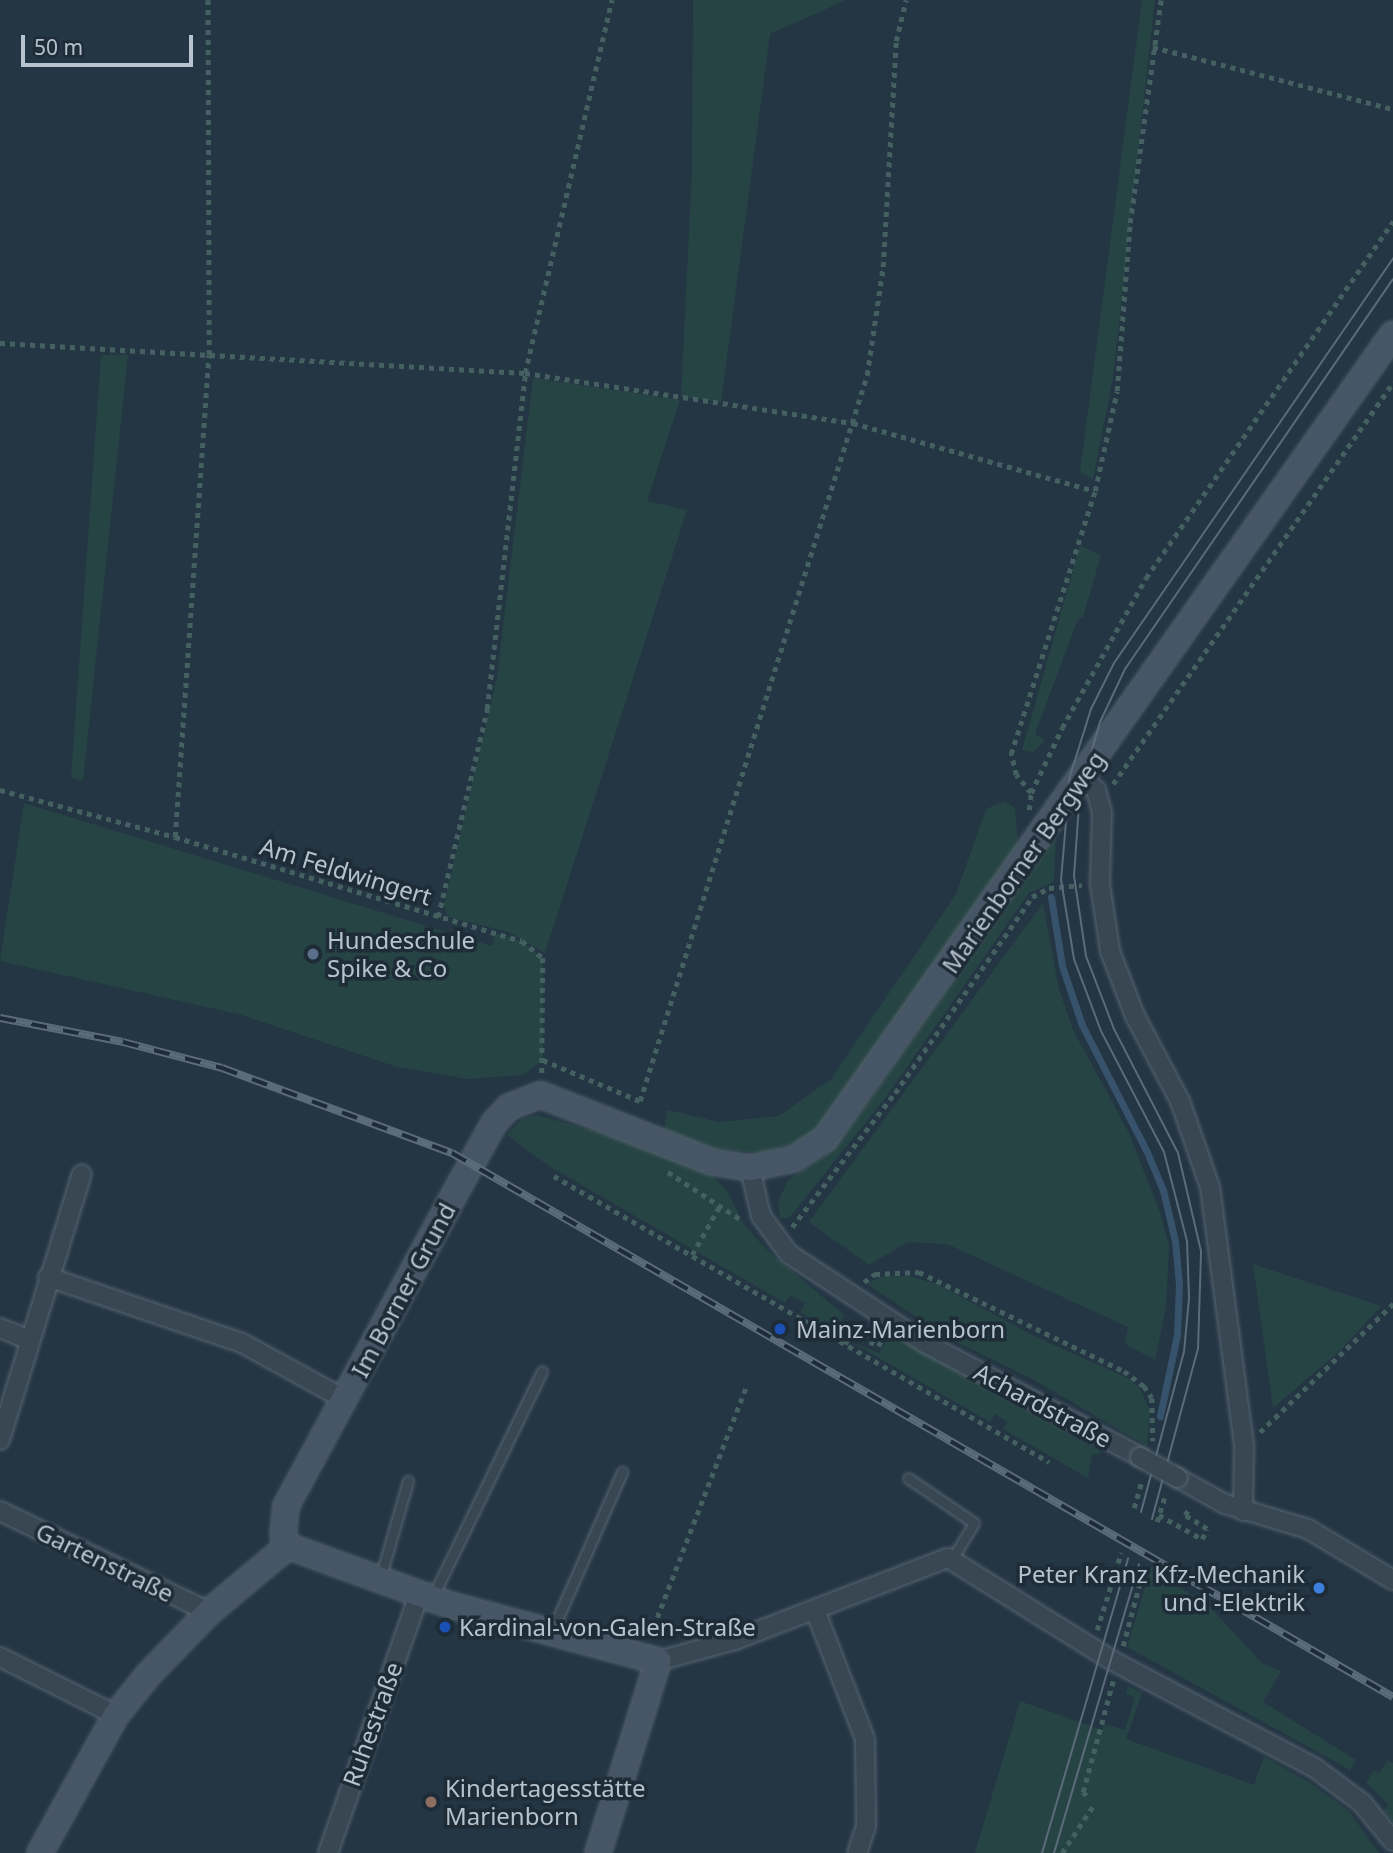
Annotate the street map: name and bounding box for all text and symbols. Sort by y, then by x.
scale bar [24,21,196,65]
text: 50 m [34,33,83,61]
street label: Marienborner Bergweg [935,746,1111,978]
street label: Am Feldwingert [257,831,435,911]
place label: Hundeschule Spike & Co [327,926,475,982]
marker: Hundeschule Spike & Co [305,946,321,962]
street label: Im Borner Grund [345,1198,461,1382]
place label: Mainz-Marienborn [796,1315,1005,1343]
marker: Mainz-Marienborn [770,1319,790,1339]
street label: Achardstraße [970,1357,1116,1453]
street label: Gartenstraße [31,1516,179,1608]
place label: Peter Kranz Kfz-Mechanik und -Elektrik [1017,1560,1305,1616]
marker: Peter Kranz Kfz-Mechanik und -Elektrik [1311,1580,1327,1596]
place label: Kardinal-von-Galen-Straße [459,1613,756,1641]
marker: Kardinal-von-Galen-Straße [437,1619,453,1635]
street label: Ruhestraße [336,1658,408,1790]
place label: Kindertagesstätte Marienborn [445,1774,645,1830]
marker: Kindertagesstätte Marienborn [423,1794,439,1810]

